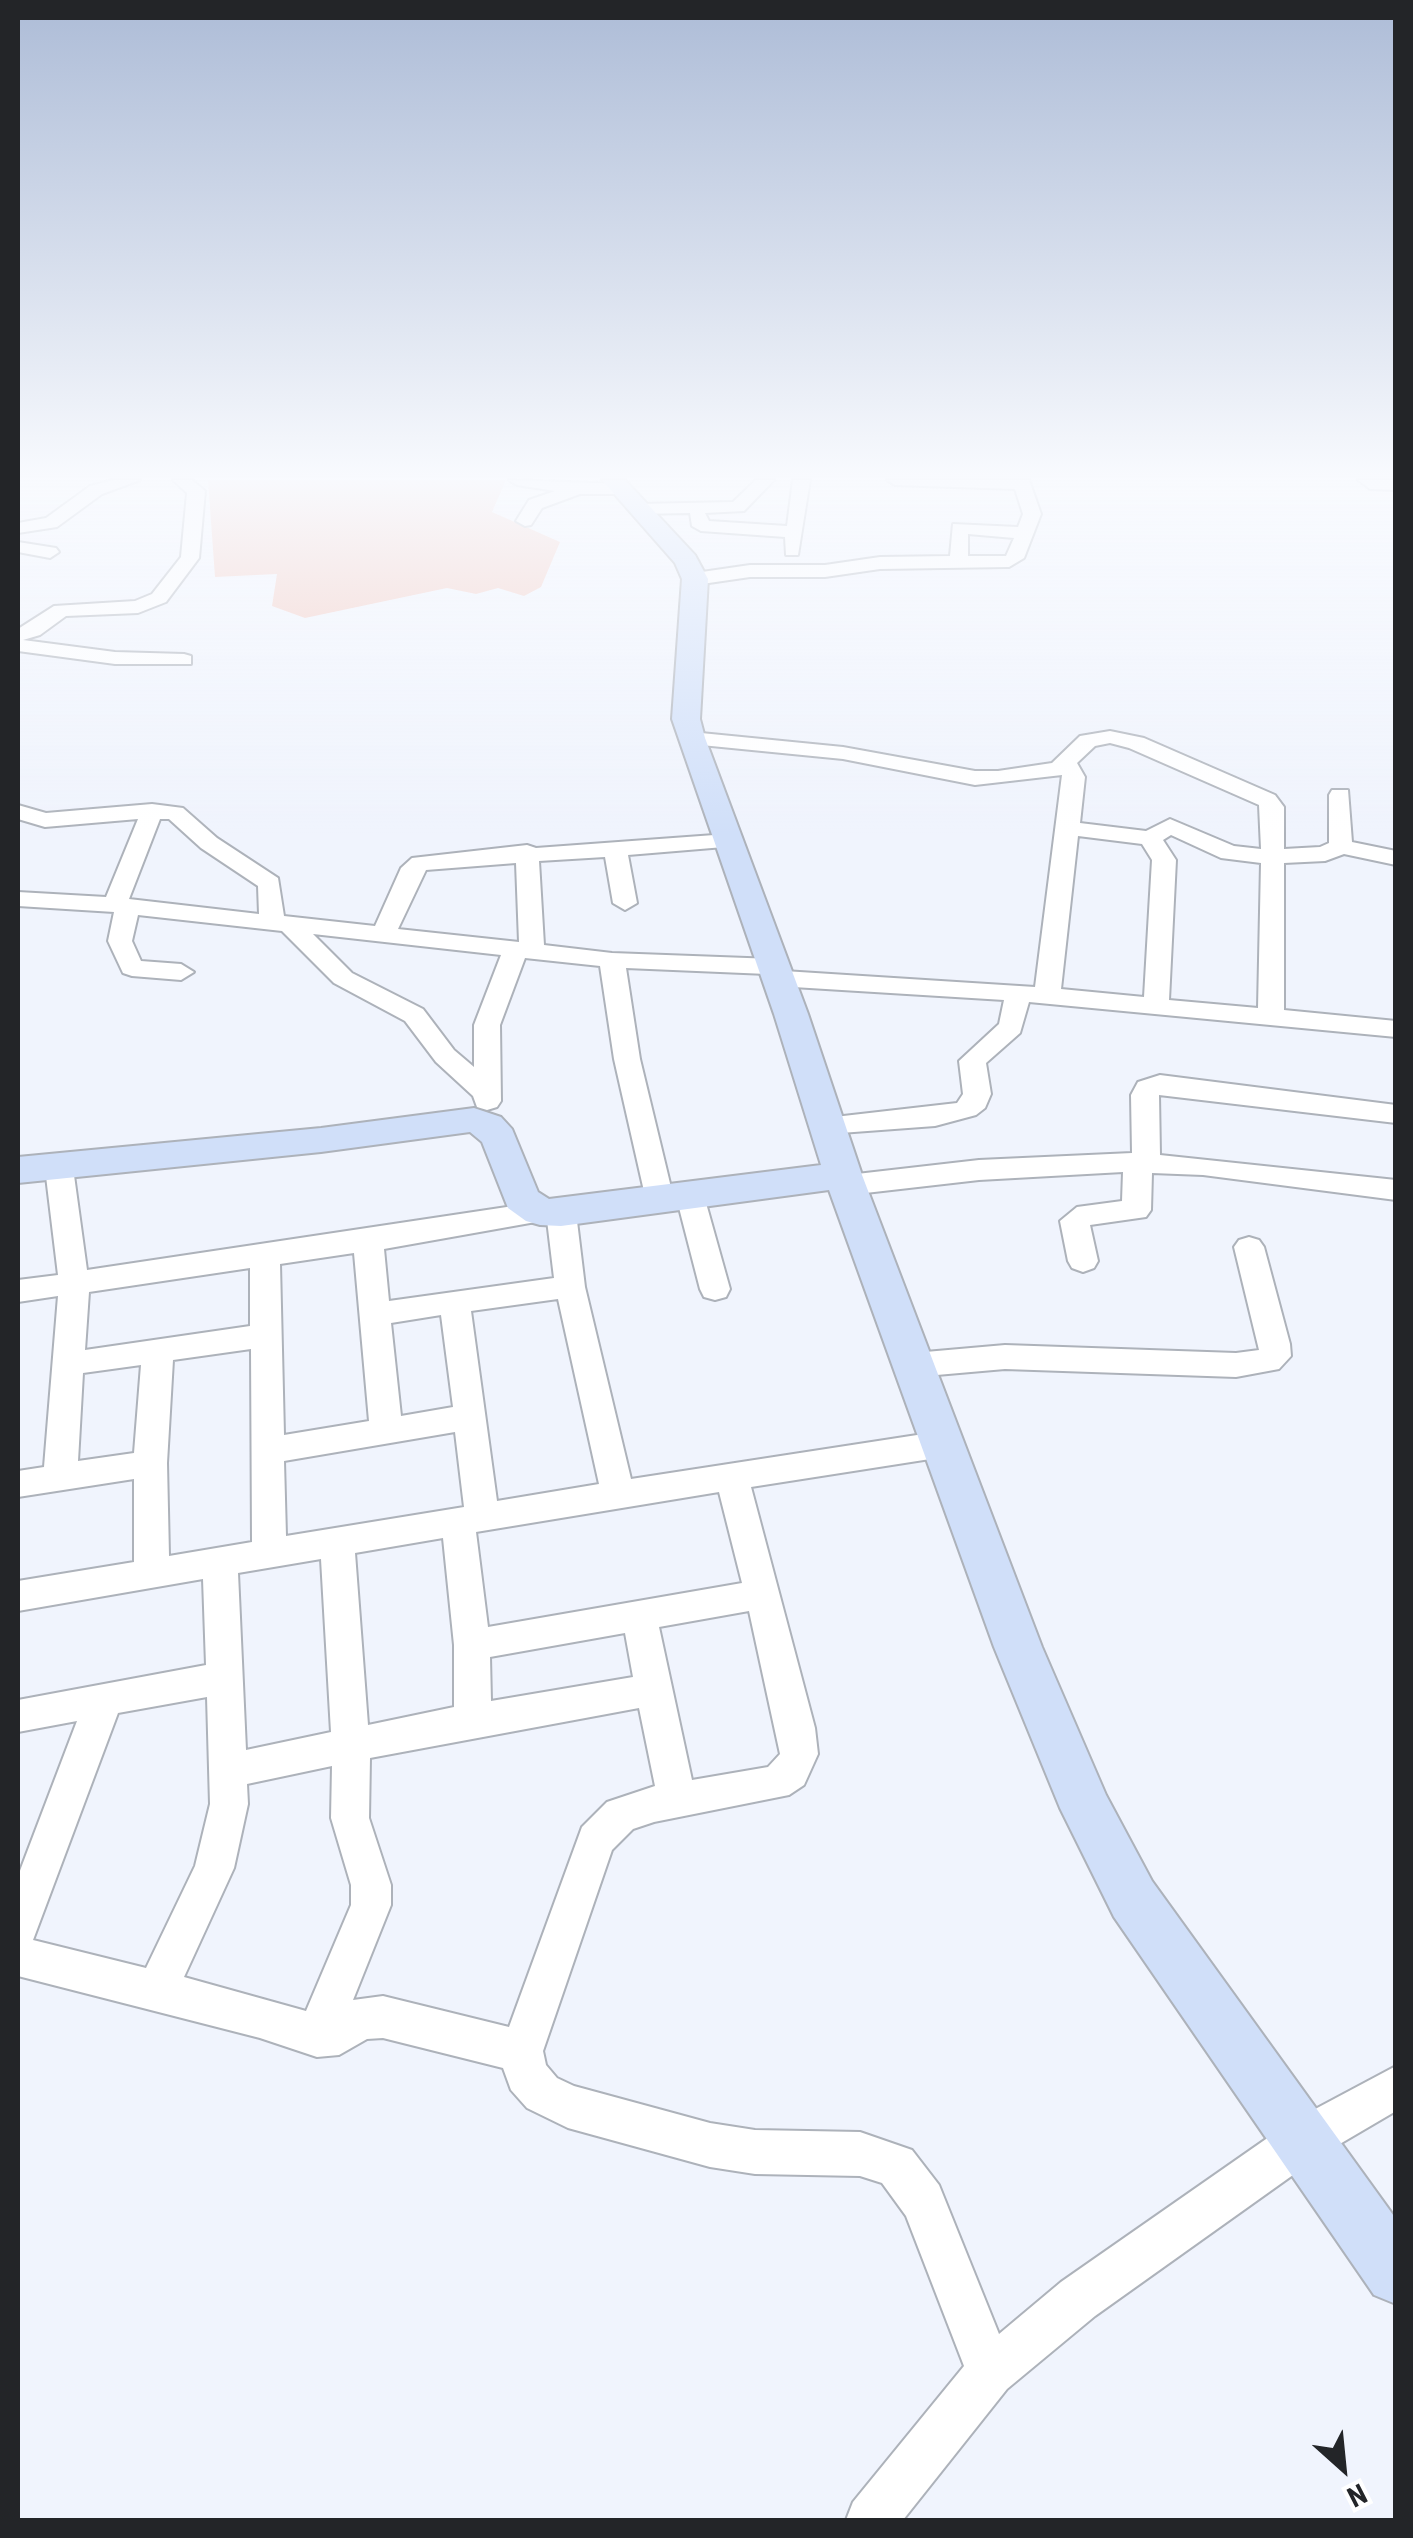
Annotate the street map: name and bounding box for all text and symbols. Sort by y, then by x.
north arrow [1293,2418,1393,2518]
text: N [1342,2477,1372,2514]

